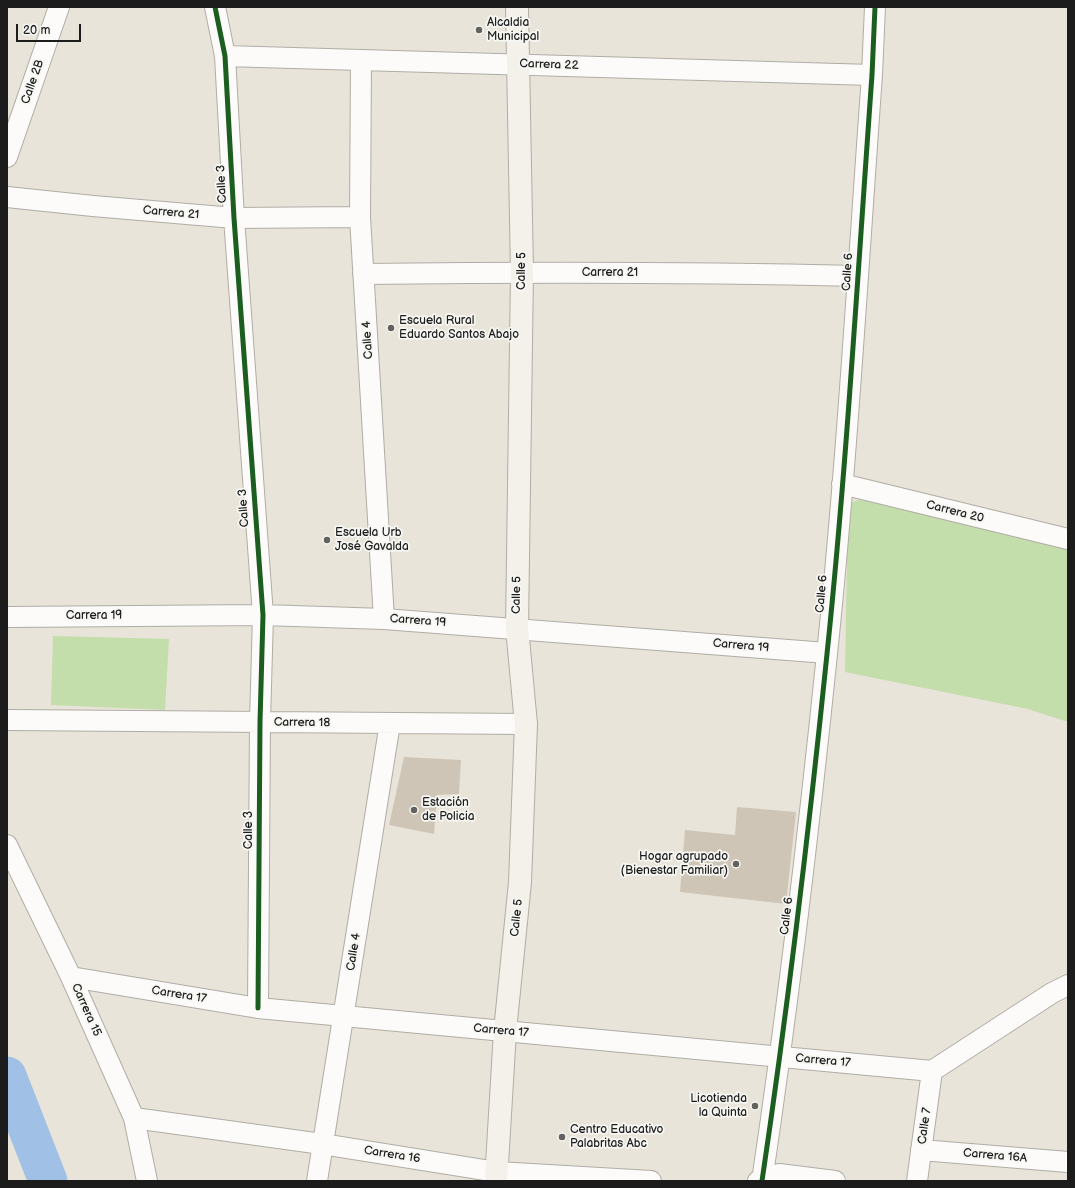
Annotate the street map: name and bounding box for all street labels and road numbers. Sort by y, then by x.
street label: Carrera 22 [519,57,579,73]
street label: Calle 2B [19,58,47,106]
street label: Calle 3 [214,164,230,204]
street label: Carrera 21 [142,203,200,223]
street label: Calle 5 [515,252,529,290]
street label: Calle 6 [839,252,857,292]
street label: Carrera 21 [582,266,638,280]
street label: Calle 4 [359,320,377,360]
street label: Calle 3 [235,488,253,528]
street label: Carrera 20 [925,498,985,526]
street label: Calle 6 [813,574,831,614]
street label: Calle 5 [509,576,525,614]
street label: Carrera 19 [66,609,122,623]
street label: Carrera 19 [389,612,447,630]
street label: Carrera 19 [712,636,770,656]
street label: Carrera 18 [274,715,330,731]
street label: Calle 3 [242,811,256,849]
street label: Calle 6 [778,896,796,936]
street label: Calle 5 [508,898,526,938]
street label: Calle 4 [344,932,364,972]
street label: Carrera 15 [68,981,104,1039]
street label: Carrera 17 [150,984,208,1006]
street label: Carrera 17 [473,1021,529,1041]
street label: Carrera 17 [795,1051,851,1071]
street label: Calle 7 [915,1107,935,1145]
street label: Carrera 16 [363,1143,421,1167]
street label: Carrera 16A [962,1146,1028,1166]

